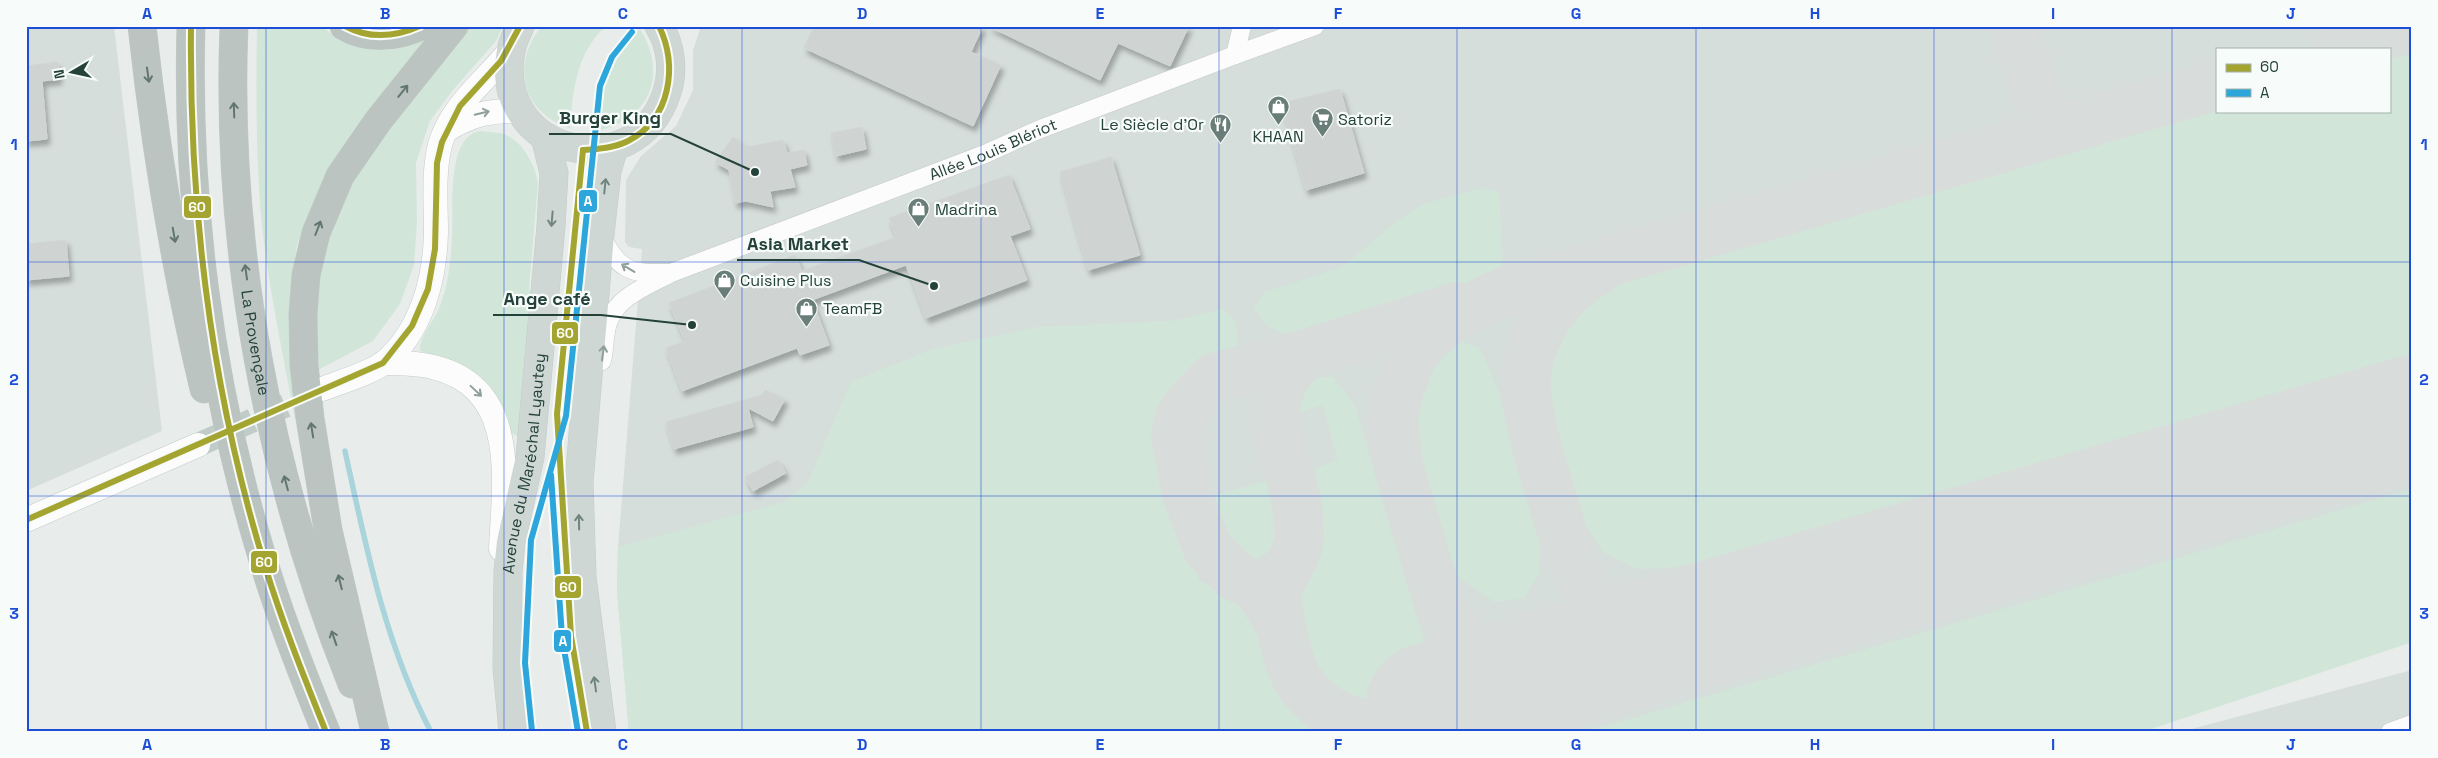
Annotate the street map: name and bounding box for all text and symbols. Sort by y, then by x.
text: A [142,3,152,24]
text: B [380,3,390,24]
text: C [618,3,628,24]
text: D [857,3,867,24]
text: E [1096,3,1105,24]
text: F [1334,3,1343,24]
text: G [1571,3,1581,24]
text: H [1810,3,1820,24]
text: I [2051,3,2055,24]
text: J [2286,3,2296,24]
north arrow [48,48,98,98]
legend [2216,48,2390,112]
text: 60 [2260,57,2279,76]
one-way arrow [143,66,153,82]
text: N [50,68,69,80]
text: A [2260,83,2270,102]
one-way arrow [397,84,408,97]
shop icon: KHAAN [1266,95,1290,126]
callout: Burger King [549,101,671,134]
one-way arrow [229,102,238,118]
text: Burger King [559,106,661,129]
supermarket icon: Satoriz [1310,107,1334,138]
one-way arrow [474,108,490,117]
place label: Satoriz [1338,109,1392,130]
restaurant icon: Le Siècle d'Or [1208,112,1232,143]
street label: Allée Louis Blériot [926,114,1060,185]
place label: Le Siècle d'Or [1101,114,1204,135]
place label: KHAAN [1252,126,1304,147]
text: 1 [10,134,18,155]
text: 1 [2420,134,2428,155]
one-way arrow [600,178,610,194]
line badge: A [578,189,598,213]
text: A [584,192,593,210]
line badge: 60 [183,195,212,219]
shop icon: Madrina [907,197,931,228]
text: 60 [188,198,206,216]
place label: Madrina [935,199,997,220]
one-way arrow [547,211,557,227]
one-way arrow [314,221,323,236]
one-way arrow [169,227,179,243]
callout: Asia Market [737,227,859,260]
text: Asia Market [747,232,849,255]
one-way arrow [621,262,635,273]
one-way arrow [240,264,250,280]
shop icon: Cuisine Plus [712,268,736,299]
place label: Cuisine Plus [740,270,832,291]
callout: Ange café [493,282,601,315]
text: Ange café [503,287,591,310]
street label: La Provençale [236,289,275,397]
shop icon: TeamFB [795,296,819,327]
place label: TeamFB [823,298,882,319]
line badge: 60 [551,321,579,345]
text: 60 [556,324,574,342]
one-way arrow [598,346,608,362]
street label: Avenue du Maréchal Lyautey [498,352,550,575]
text: 2 [9,369,19,390]
text: 2 [2419,369,2429,390]
one-way arrow [469,385,482,397]
one-way arrow [306,422,316,438]
one-way arrow [280,475,290,491]
one-way arrow [574,514,584,530]
line badge: 60 [250,550,278,574]
text: 60 [255,553,273,571]
one-way arrow [335,575,345,591]
line badge: 60 [554,575,582,599]
text: 60 [559,578,577,596]
text: 3 [9,603,19,624]
text: 3 [2419,603,2429,624]
line badge: A [553,629,572,653]
one-way arrow [329,631,338,646]
text: A [559,632,568,650]
one-way arrow [590,676,600,692]
text: A [142,734,152,755]
text: B [380,734,390,755]
text: C [618,734,628,755]
text: D [857,734,867,755]
text: E [1096,734,1105,755]
text: F [1334,734,1343,755]
text: G [1571,734,1581,755]
text: H [1810,734,1820,755]
text: I [2051,734,2055,755]
text: J [2286,734,2296,755]

